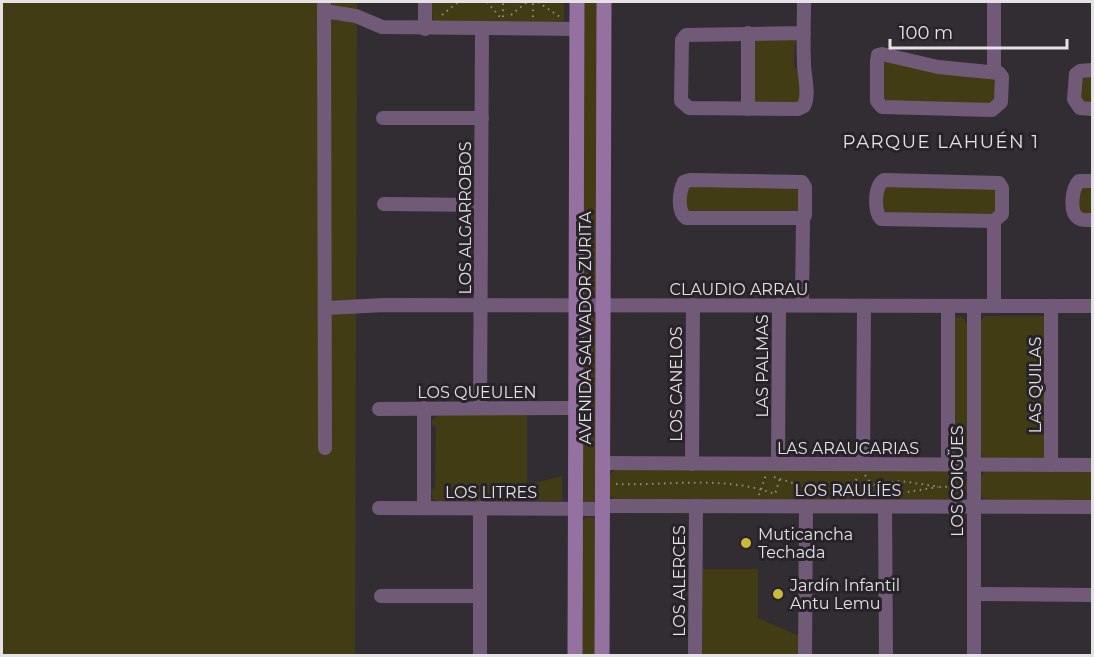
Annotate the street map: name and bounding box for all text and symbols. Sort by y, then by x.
scale bar [890,12,1067,50]
text: 100 m [899,22,953,44]
district label: PARQUE LAHUÉN 1 [843,131,1039,153]
street label: LOS ALGARROBOS [456,141,475,295]
street label: AVENIDA SALVADOR ZURITA [576,211,595,445]
street label: CLAUDIO ARRAU [670,280,808,299]
street label: LAS PALMAS [753,314,772,418]
street label: LOS CANELOS [667,326,686,442]
street label: LAS QUILAS [1026,337,1045,433]
street label: LOS QUEULEN [417,383,537,402]
street label: LOS COIGÜES [947,425,967,537]
street label: LAS ARAUCARIAS [777,439,919,458]
street label: LOS RAULÍES [795,481,902,500]
street label: LOS LITRES [445,483,537,502]
street label: LOS ALERCES [670,525,689,637]
place label: Muticancha Techada [758,525,853,562]
marker: Muticancha Techada [739,536,753,550]
place label: Jardín Infantil Antu Lemu [789,576,900,613]
marker: Jardín Infantil Antu Lemu [771,587,785,601]

